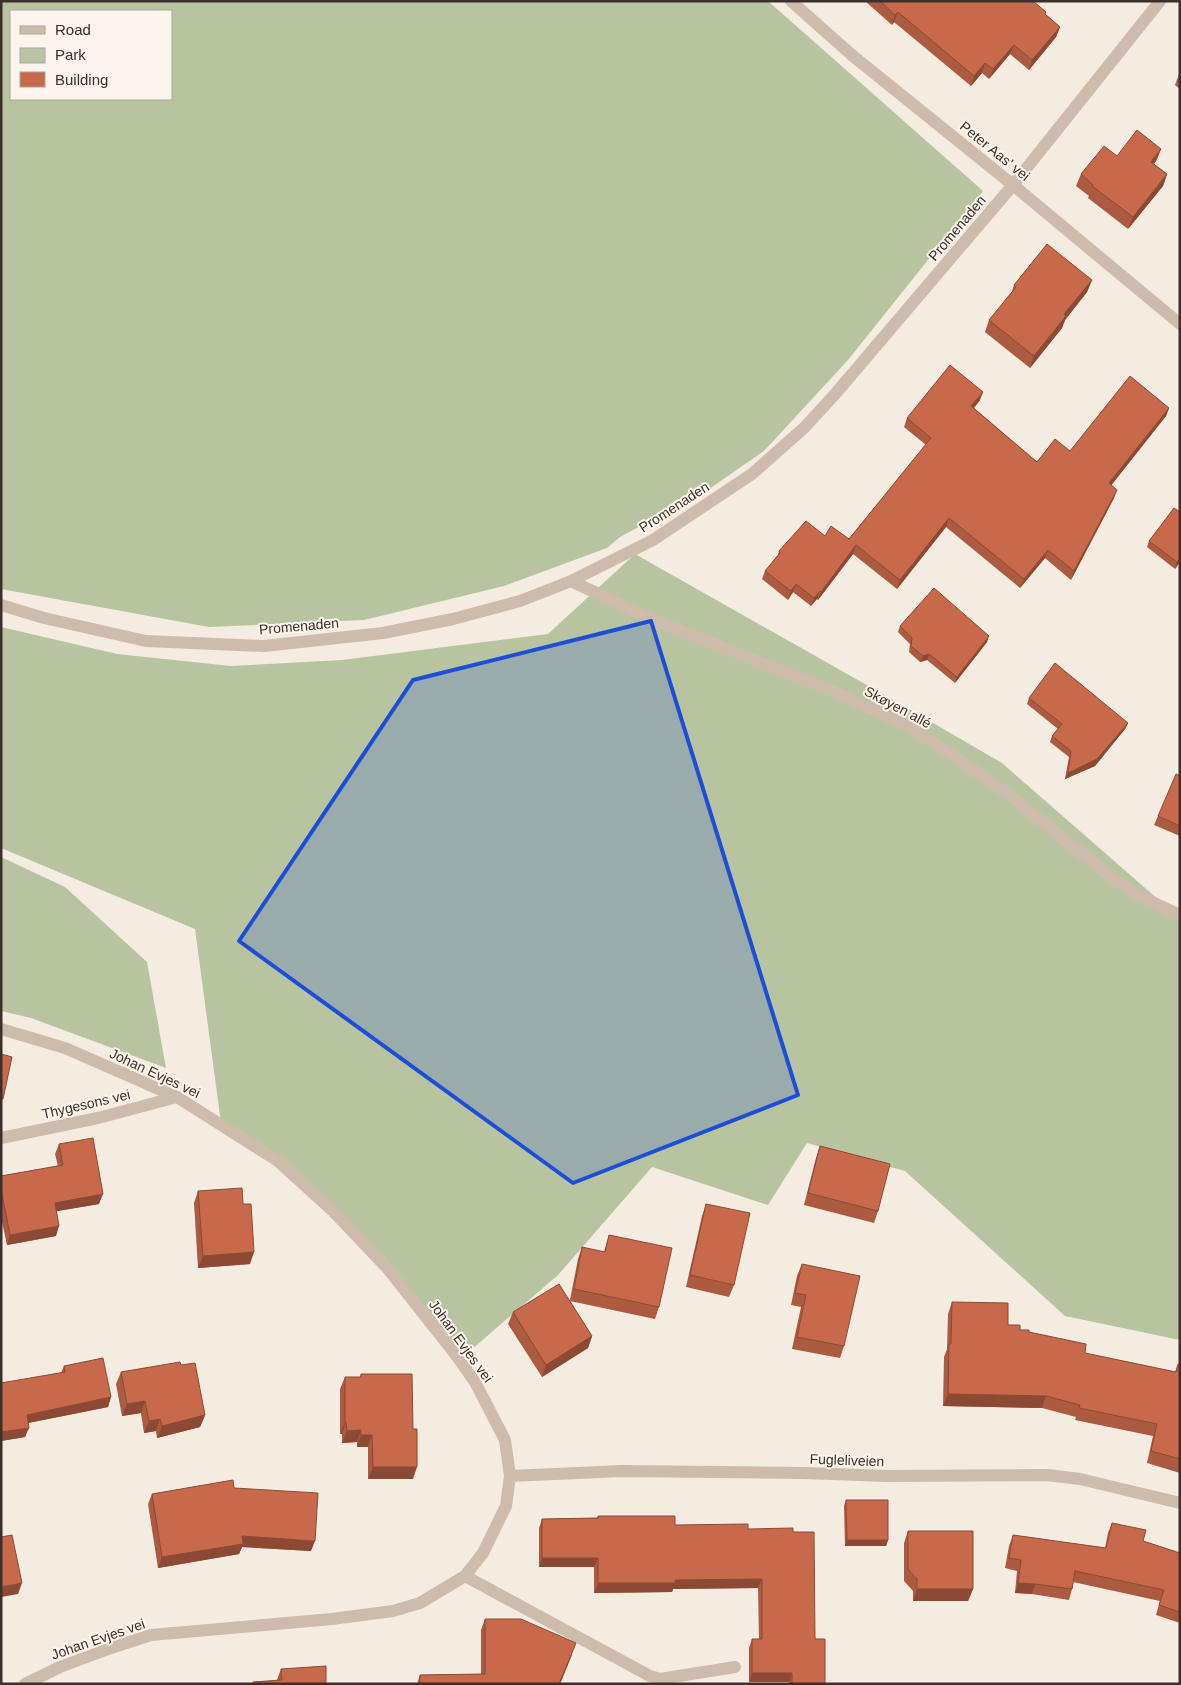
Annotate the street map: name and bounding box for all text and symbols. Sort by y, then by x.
legend [10,10,172,100]
text: Road [55,21,91,38]
text: Park [55,46,86,63]
text: Building [55,71,108,88]
street label: Peter Aas’ vei [957,118,1033,184]
street label: Promenaden [925,192,989,264]
street label: Promenaden [636,478,712,536]
street label: Promenaden [258,615,340,637]
street label: Skøyen allé [862,683,934,731]
street label: Johan Evjes vei [107,1045,203,1101]
street label: Thygesons vei [40,1086,132,1122]
street label: Johan Evjes vei [426,1297,496,1385]
street label: Fugleliveien [809,1451,885,1469]
street label: Johan Evjes vei [49,1615,147,1663]

